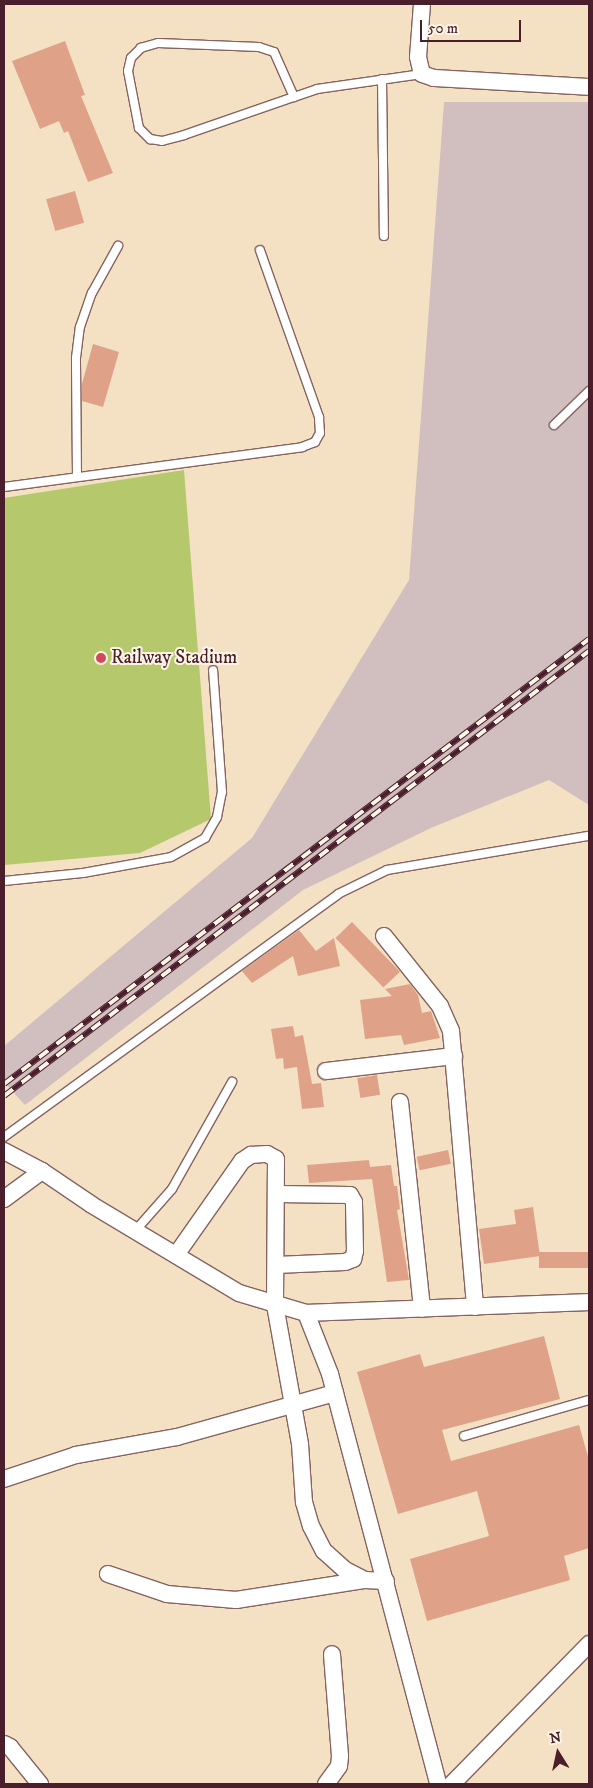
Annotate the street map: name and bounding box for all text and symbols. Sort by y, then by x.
scale bar [423,10,524,42]
text: 50 m [428,19,458,38]
place label: Railway Stadium [111,647,237,669]
marker: Railway Stadium [95,652,107,664]
north arrow [533,1728,583,1778]
text: N [548,1728,563,1748]

